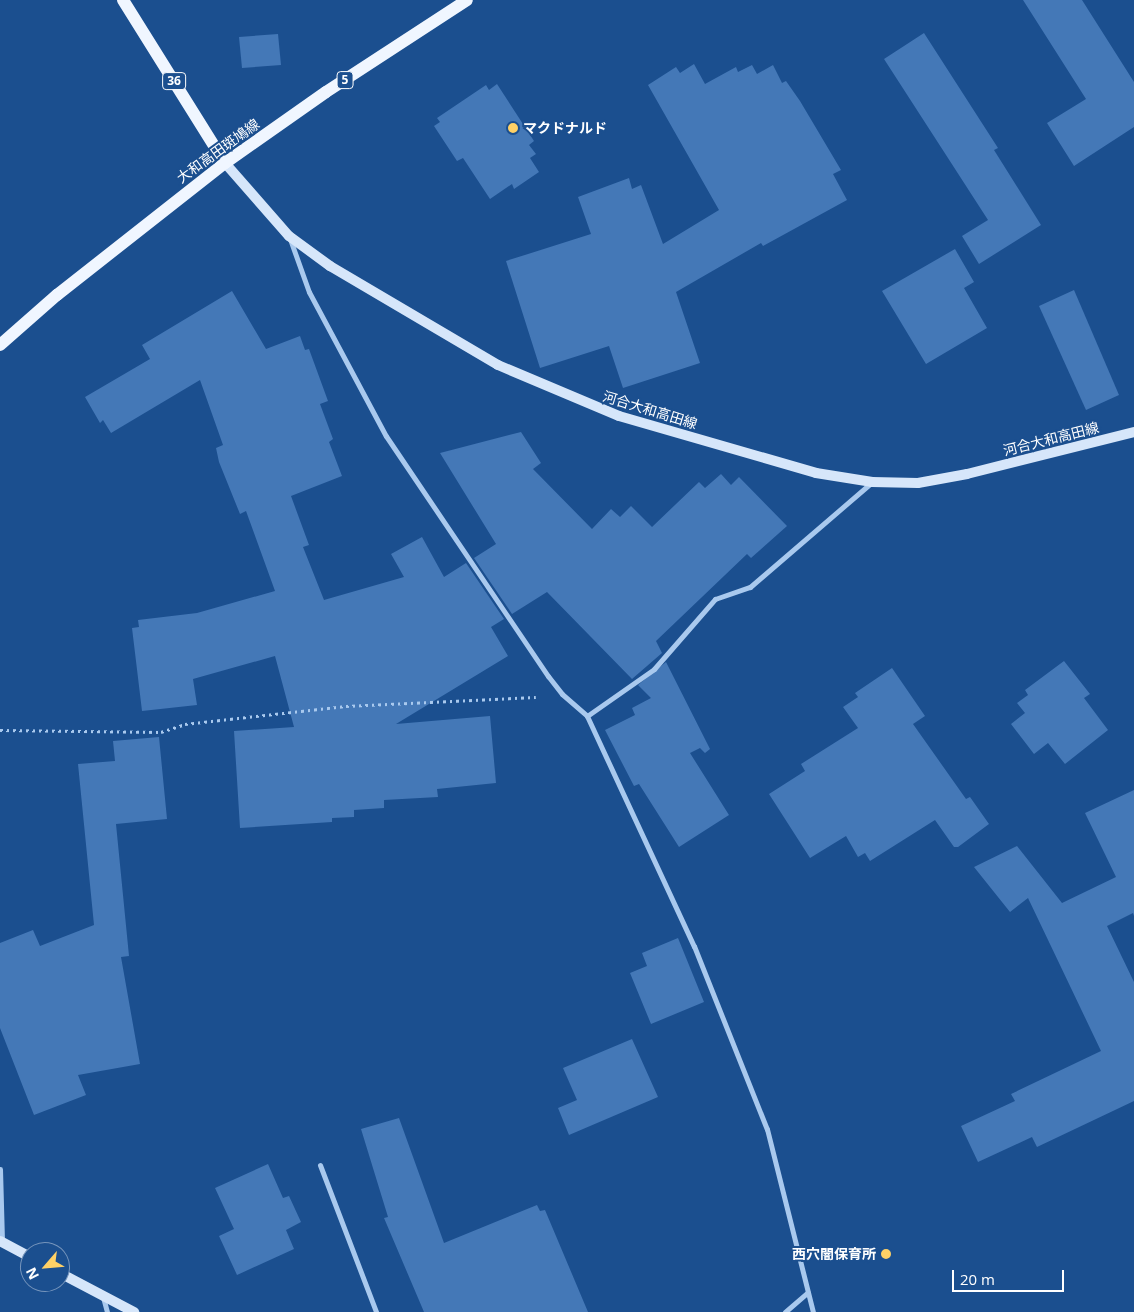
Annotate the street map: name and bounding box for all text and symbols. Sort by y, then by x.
road number: 5 [336,70,354,90]
road number: 36 [162,72,186,90]
street label: 大和高田斑鳩線 [173,115,263,187]
place label: マクドナルド [523,120,607,136]
marker: マクドナルド [507,122,519,134]
street label: 河合大和高田線 [601,388,699,432]
street label: 河合大和高田線 [1001,419,1101,459]
north arrow [20,1242,70,1292]
place label: 西穴闇保育所 [792,1246,876,1262]
marker: 西穴闇保育所 [880,1248,892,1260]
scale bar [954,1260,1066,1292]
text: N [21,1264,43,1283]
text: 20 m [960,1269,995,1289]

